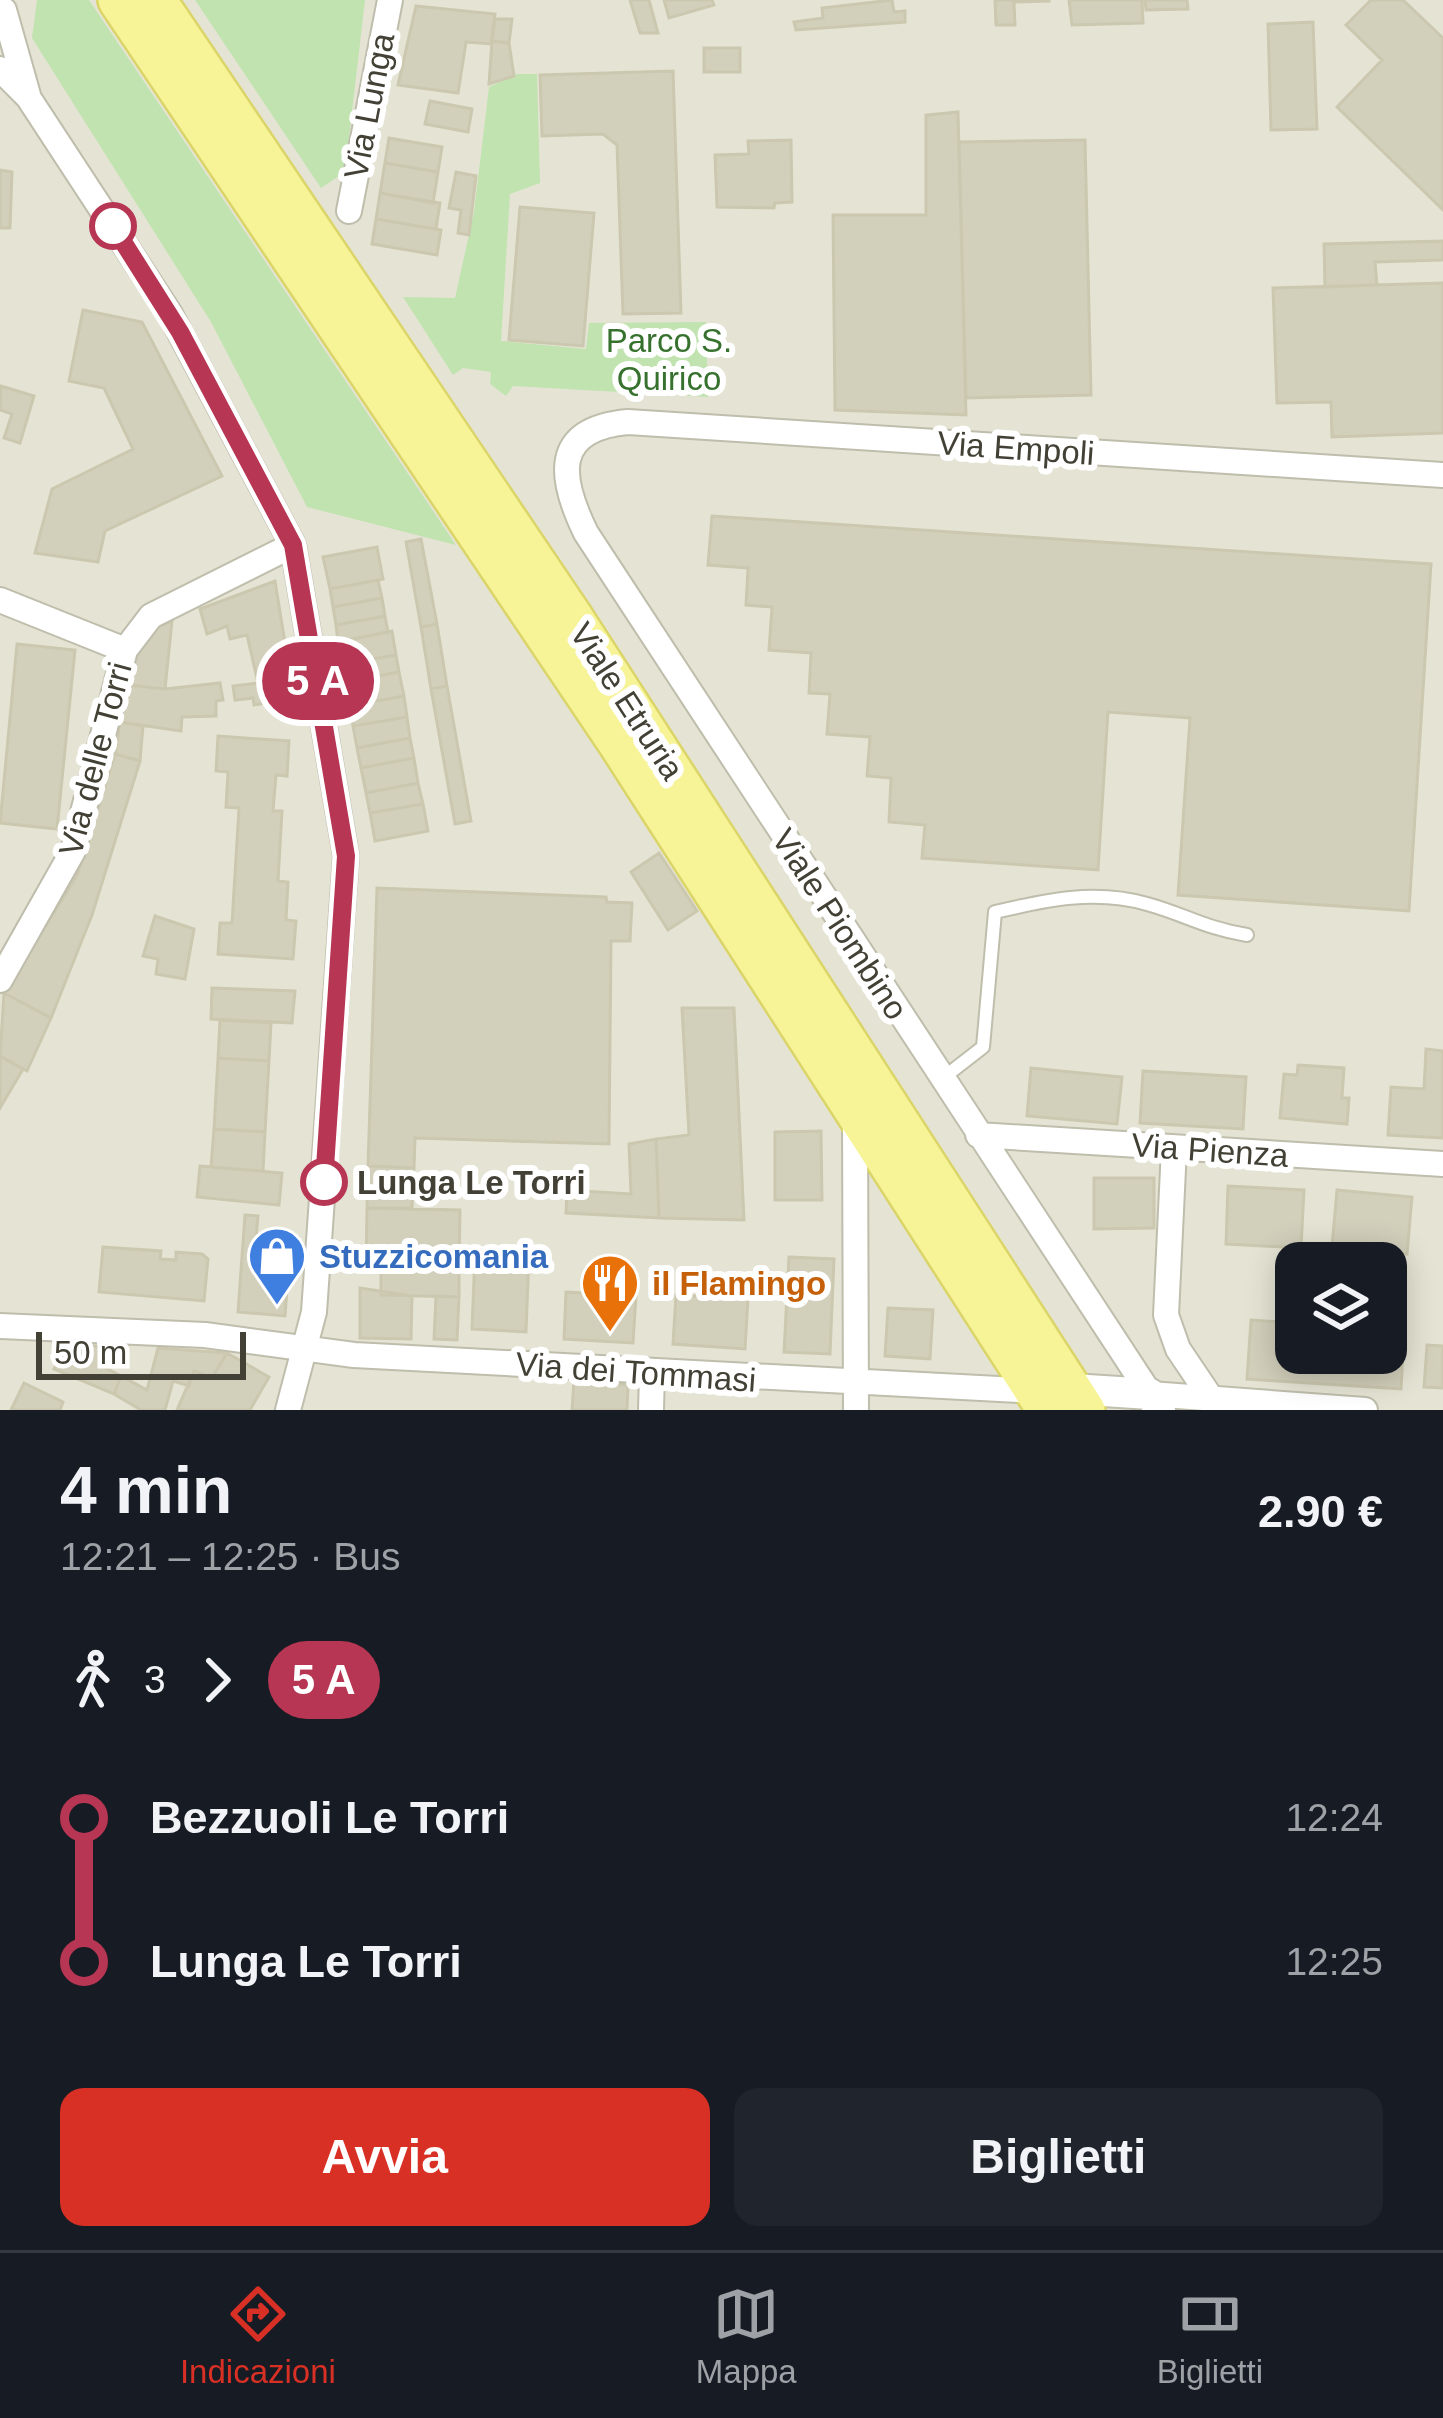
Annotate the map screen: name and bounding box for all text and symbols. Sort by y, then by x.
street label: Via Lunga [337,29,401,182]
unlabelled marker [91,204,135,248]
park label: Parco S. Quirico [606,322,732,397]
street label: Via Empoli [936,424,1096,472]
street label: Viale Etruria [563,616,692,787]
line badge: 5 A [249,642,387,720]
text: 5 A [286,657,350,704]
street label: Via delle Torri [51,658,139,860]
street label: Viale Piombino [765,822,915,1026]
street label: Via Pienza [1130,1126,1290,1174]
marker: Lunga Le Torri [302,1160,346,1204]
place label: Lunga Le Torri [357,1164,586,1201]
shop icon: Stuzzicomania [246,1225,308,1307]
place label: Stuzzicomania [319,1238,549,1275]
map controls [1275,1242,1407,1374]
button: layers [1275,1242,1407,1374]
restaurant icon: il Flamingo [579,1252,641,1334]
place label: il Flamingo [652,1265,826,1302]
scale bar [36,1326,246,1379]
text: 50 m [54,1334,127,1371]
street label: Via dei Tommasi [515,1345,757,1399]
text: 4 min [60,1453,232,1527]
text: 2.90 € [1258,1486,1383,1537]
text: 12:21 – 12:25 · Bus [60,1535,400,1578]
icon: walk [60,1647,126,1713]
icon: forward [184,1647,250,1713]
text: 5 A [292,1656,356,1703]
text: 3 [144,1658,166,1701]
text: Bezzuoli Le Torri [150,1792,509,1843]
text: 12:24 [1285,1796,1383,1839]
text: Lunga Le Torri [150,1936,462,1987]
text: 12:25 [1285,1940,1383,1983]
button: Avvia [60,2088,710,2226]
button: Biglietti [734,2088,1383,2226]
tab: Indicazioni [180,2281,336,2391]
tab: Mappa [696,2281,797,2391]
tab: Biglietti [1157,2281,1263,2391]

